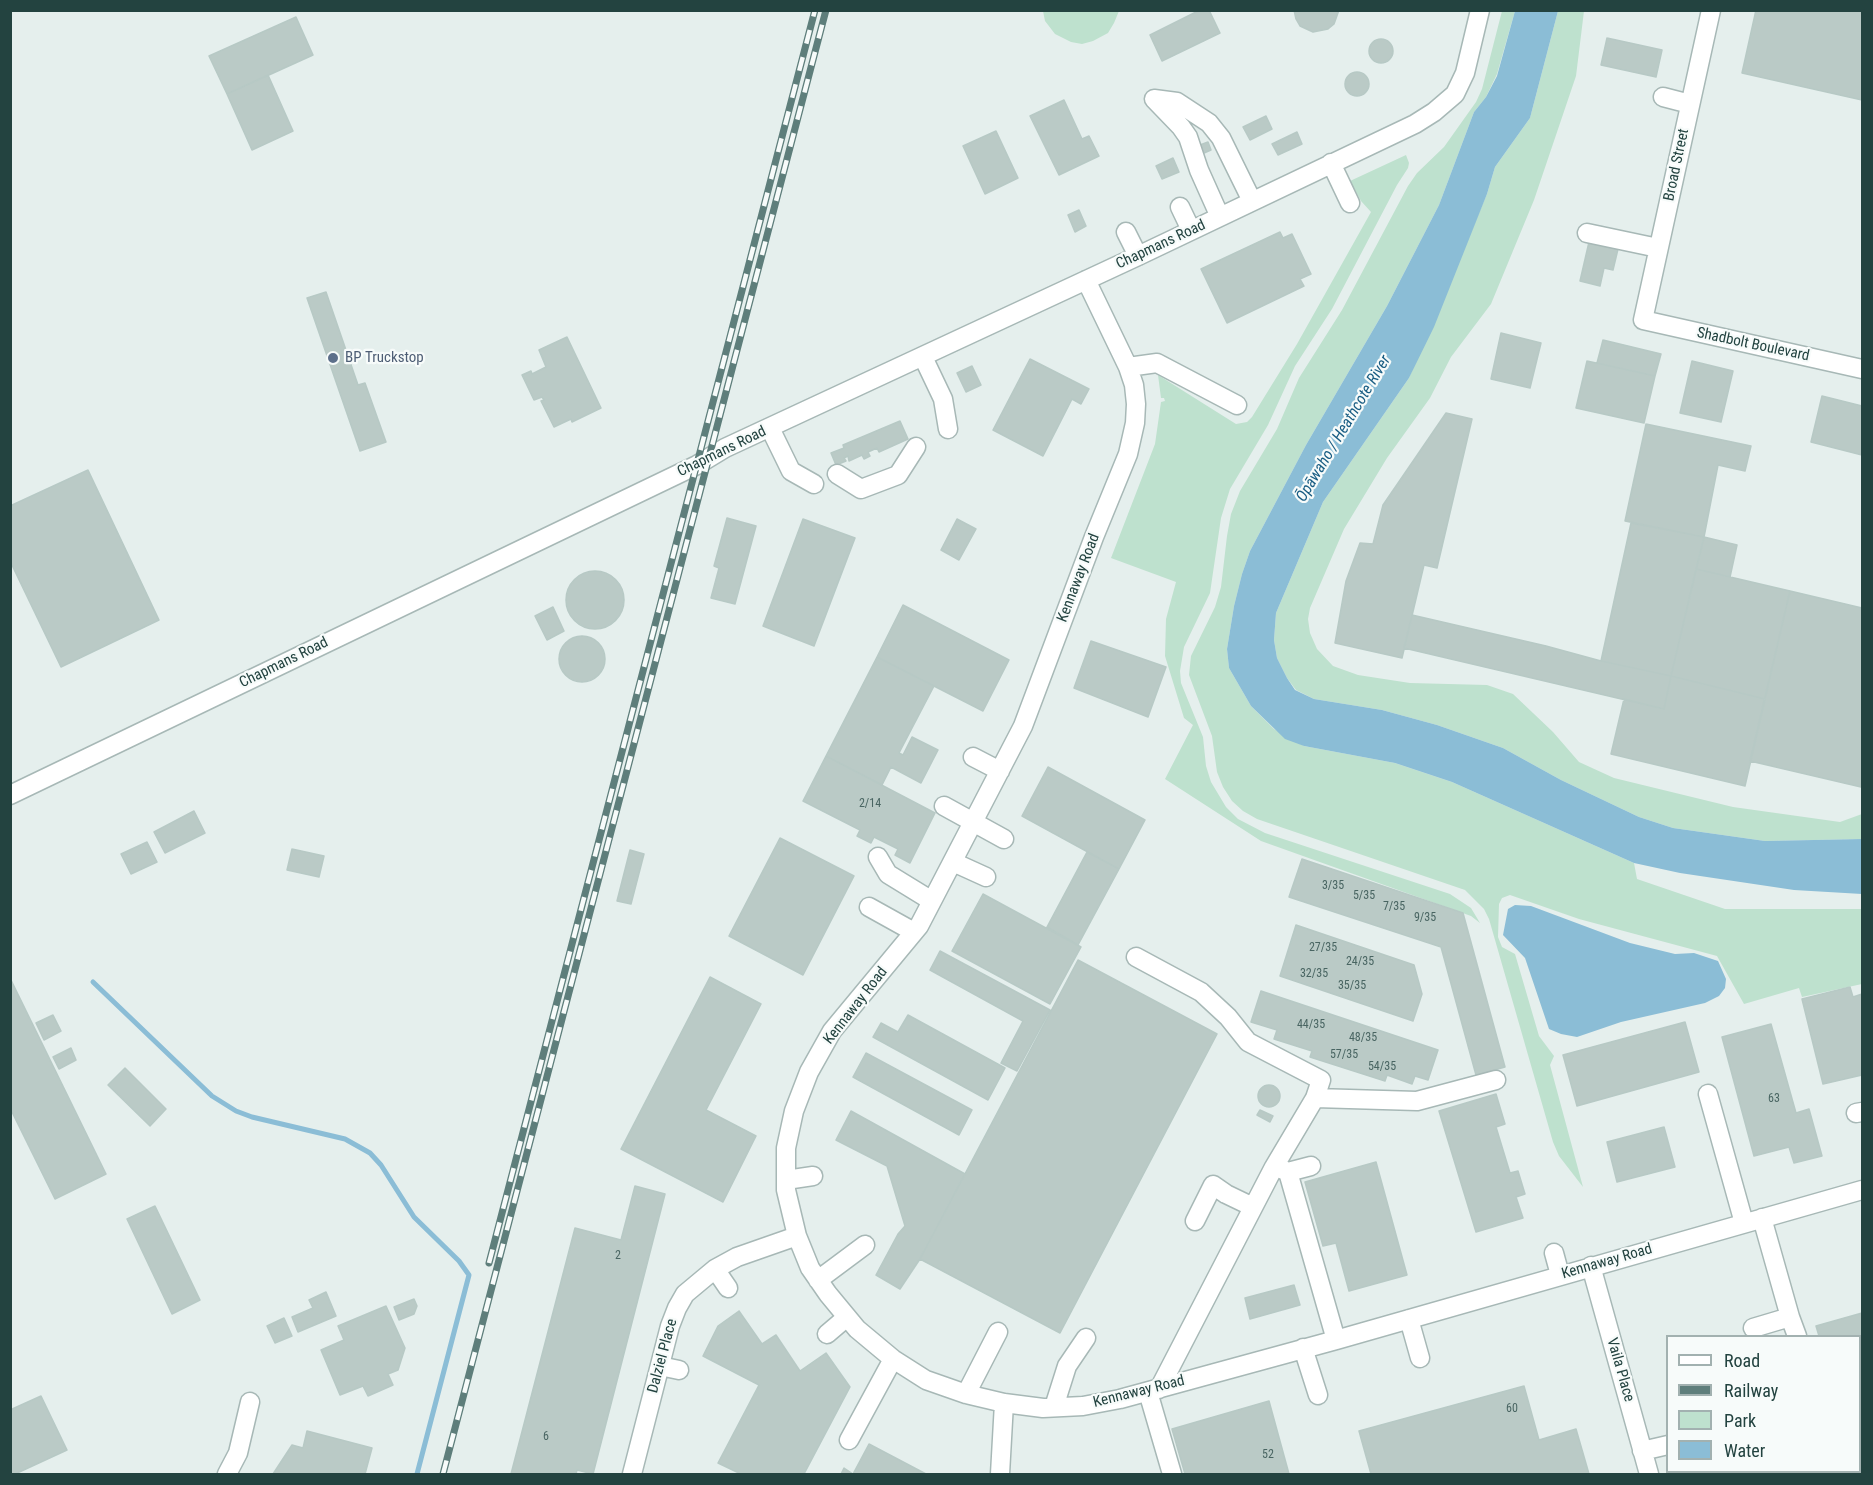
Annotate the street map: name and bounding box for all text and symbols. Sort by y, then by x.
street label: Broad Street [1661,127,1693,203]
street label: Chapmans Road [1113,216,1209,274]
street label: Shadbolt Boulevard [1695,324,1811,366]
place label: BP Truckstop [345,349,424,367]
marker: BP Truckstop [326,351,340,365]
water label: Ōpāwaho / Heathcote River [1293,352,1395,506]
street label: Chapmans Road [675,423,769,481]
street label: Kennaway Road [1054,531,1104,625]
street label: Chapmans Road [237,634,331,692]
house number: 2/14 [859,797,881,811]
house number: 3/35 [1322,879,1344,893]
house number: 5/35 [1353,889,1375,903]
house number: 7/35 [1383,900,1405,914]
house number: 9/35 [1414,911,1436,925]
house number: 27/35 [1309,941,1337,955]
house number: 24/35 [1346,955,1374,969]
street label: Kennaway Road [820,964,892,1048]
house number: 32/35 [1300,967,1328,981]
house number: 35/35 [1338,979,1366,993]
house number: 44/35 [1297,1018,1325,1032]
house number: 48/35 [1349,1031,1377,1045]
house number: 57/35 [1330,1048,1358,1062]
house number: 54/35 [1368,1060,1396,1074]
house number: 63 [1768,1092,1780,1106]
street label: Kennaway Road [1560,1240,1654,1284]
house number: 2 [615,1249,621,1263]
street label: Dalziel Place [644,1317,682,1395]
legend [1666,1335,1861,1473]
street label: Vaila Place [1602,1336,1638,1404]
text: Road [1724,1350,1760,1371]
street label: Kennaway Road [1092,1372,1186,1412]
text: Railway [1724,1380,1778,1401]
house number: 60 [1506,1402,1518,1416]
text: Park [1724,1410,1756,1431]
house number: 6 [543,1430,549,1444]
text: Water [1724,1440,1765,1461]
house number: 52 [1262,1448,1274,1462]

